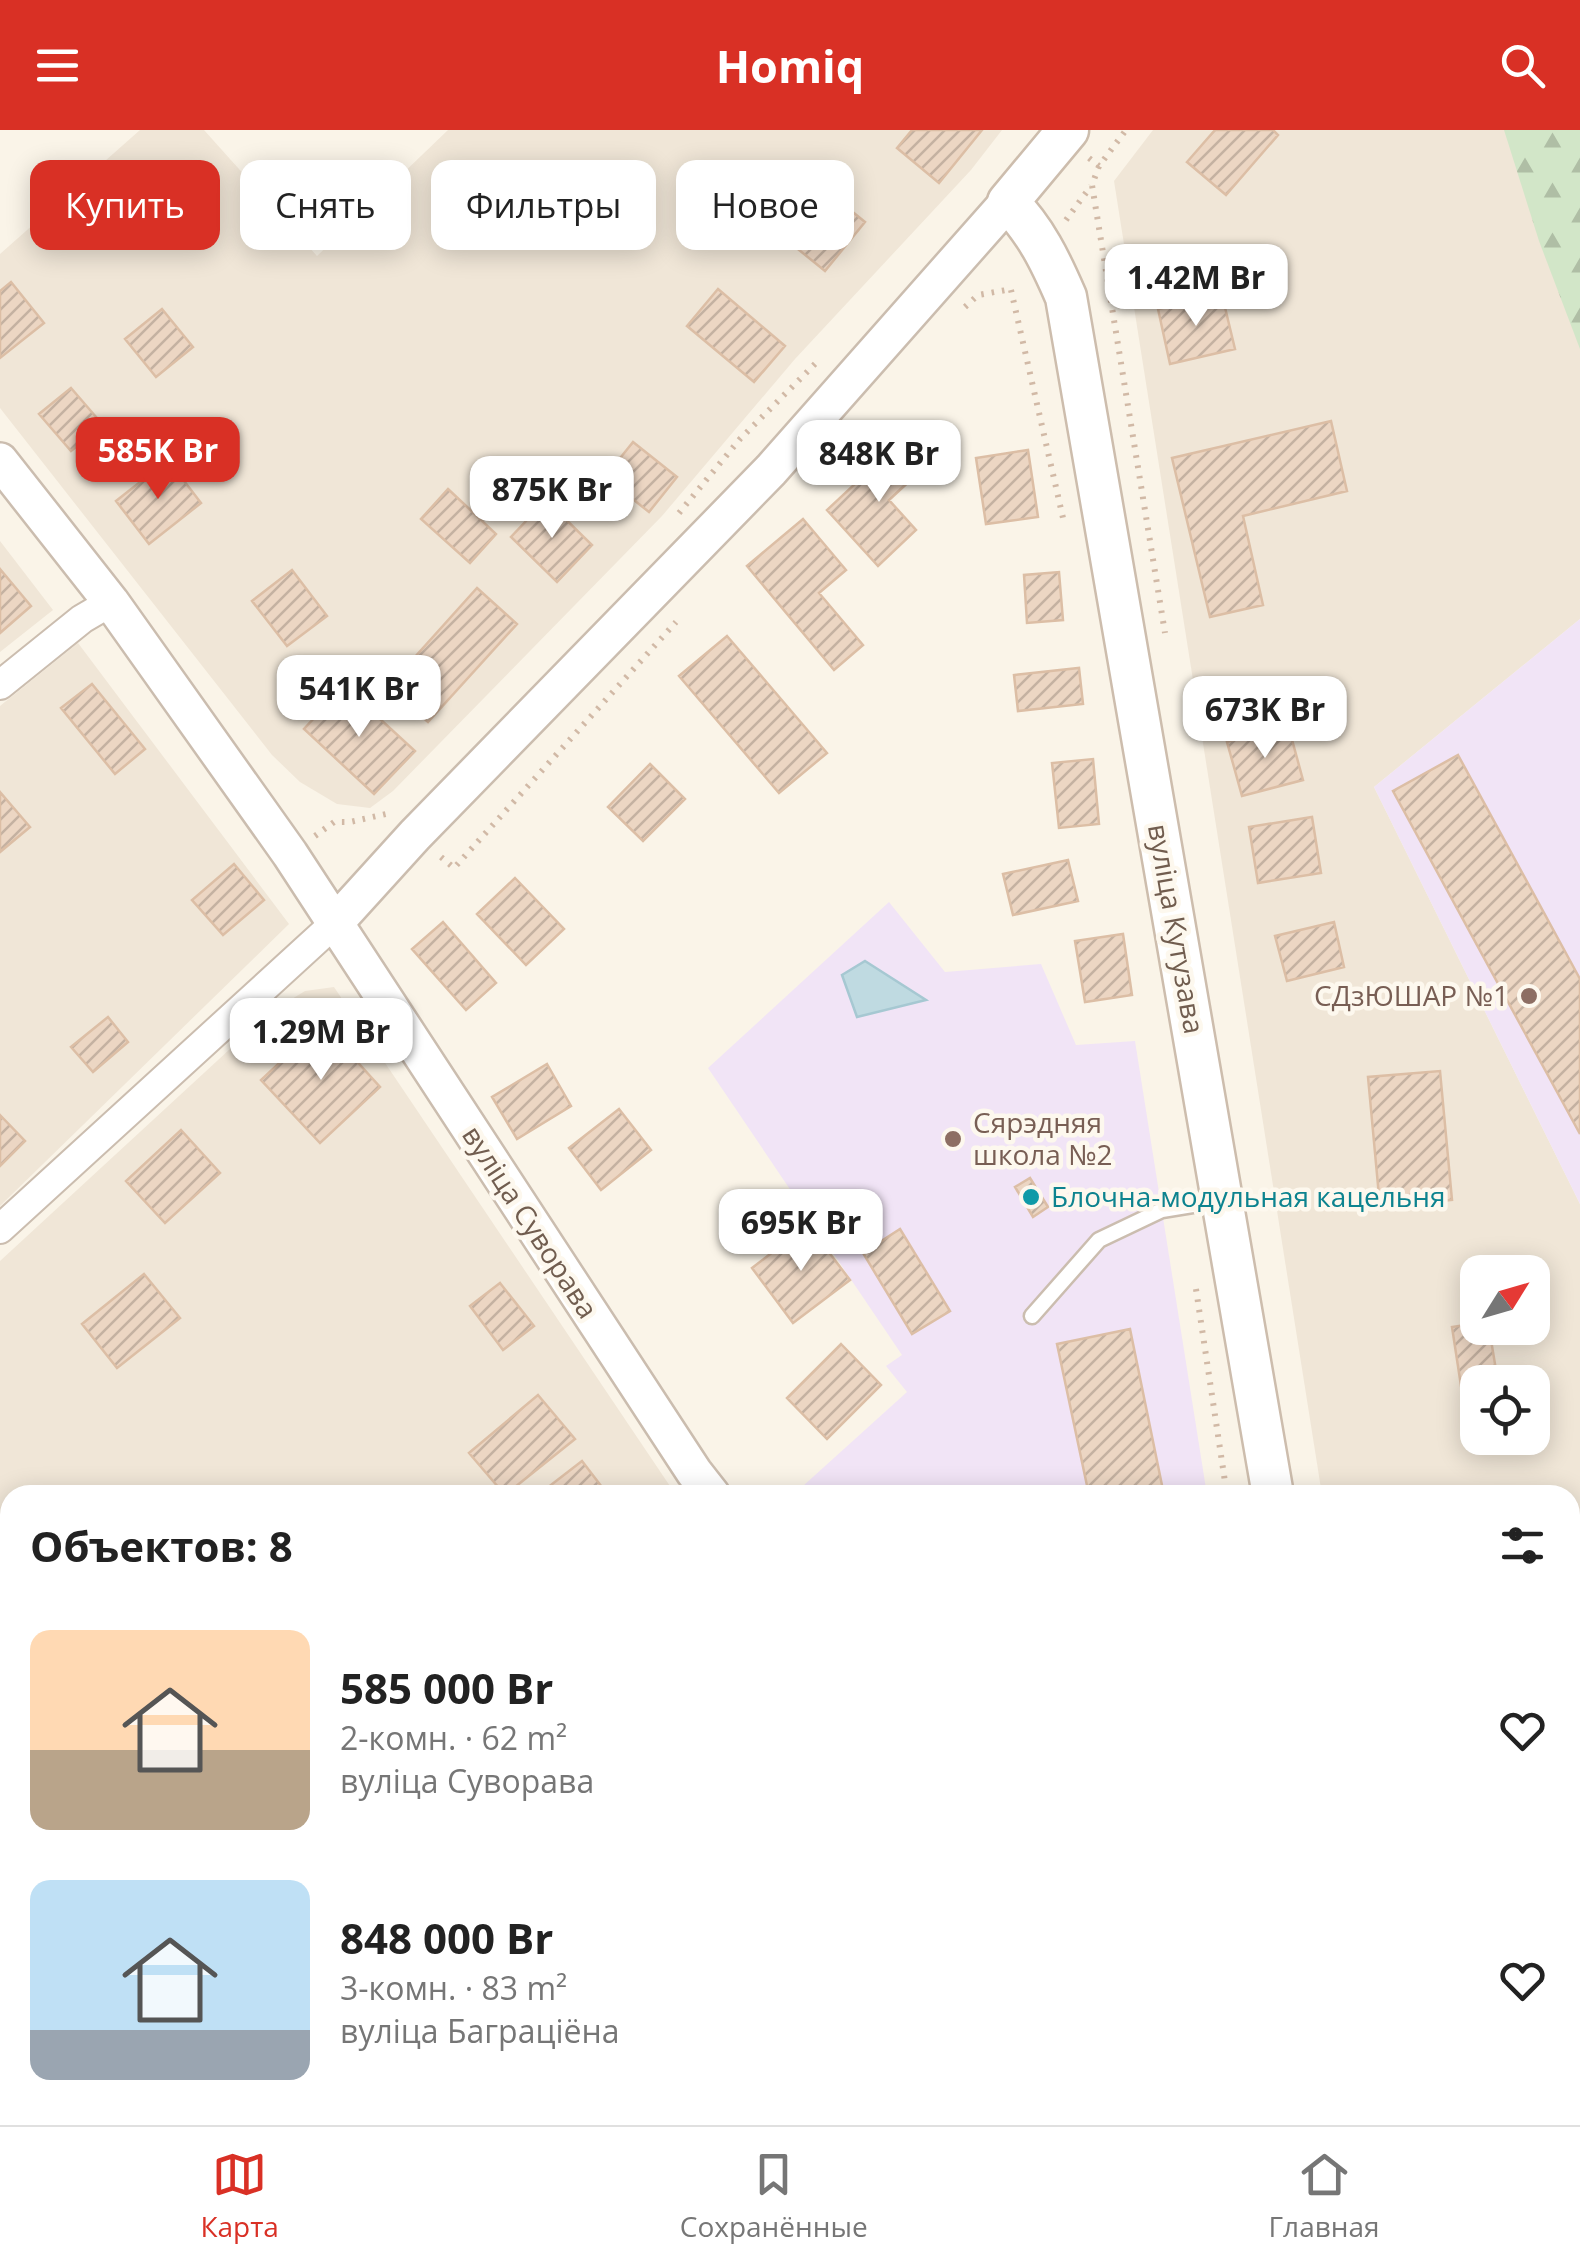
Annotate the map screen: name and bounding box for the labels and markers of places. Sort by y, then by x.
pin: 1.42M Br [1093,244,1299,329]
pin: 585K Br [66,417,250,502]
pin: 848K Br [787,420,971,505]
pin: 875K Br [460,456,644,541]
pin: 541K Br [267,655,451,740]
pin: 673K Br [1173,676,1357,761]
place label: СДзЮШАР №1 [1314,976,1509,1014]
marker: СДзЮШАР №1 [1518,985,1540,1007]
pin: 1.29M Br [218,998,424,1083]
place label: Сярэдняя школа №2 [973,1103,1113,1173]
marker: Сярэдняя школа №2 [942,1128,964,1150]
place label: Блочна-модульная кацельня [1051,1177,1445,1215]
marker: Блочна-модульная кацельня [1020,1186,1042,1208]
pin: 695K Br [709,1189,893,1274]

